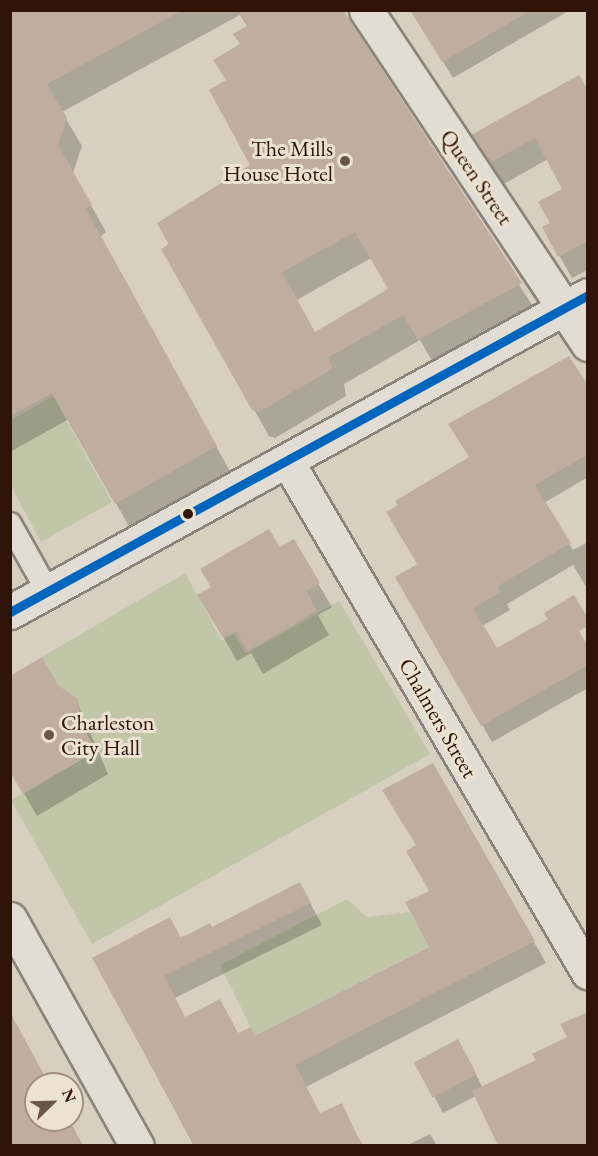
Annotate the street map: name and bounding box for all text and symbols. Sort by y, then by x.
street label: Queen Street [435,124,519,230]
place label: The Mills House Hotel [223,135,333,186]
marker: The Mills House Hotel [338,154,352,168]
unlabelled marker [182,508,194,520]
street label: Chalmers Street [393,653,483,783]
place label: Charleston City Hall [61,709,154,760]
marker: Charleston City Hall [42,728,56,742]
north arrow [24,1072,84,1132]
text: N [57,1085,81,1106]

